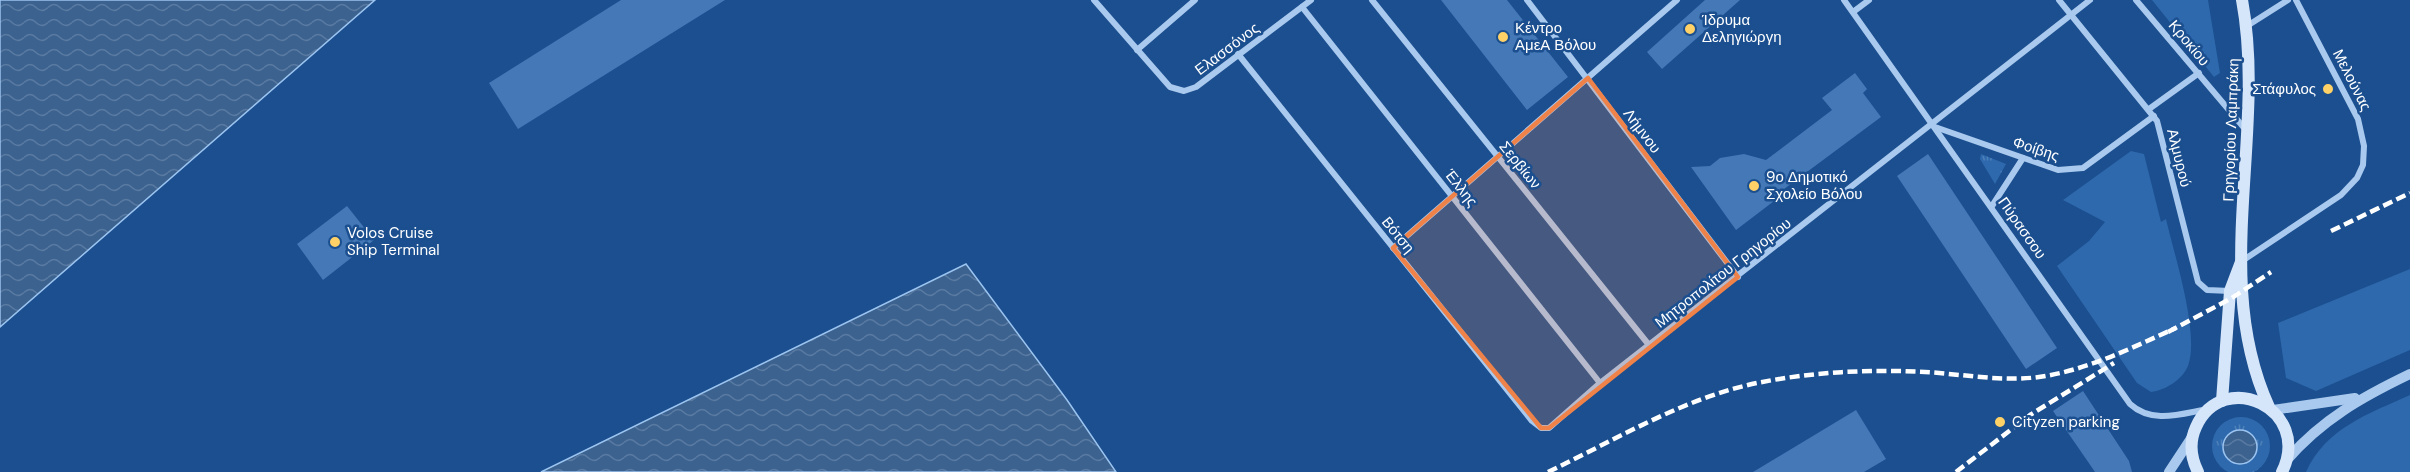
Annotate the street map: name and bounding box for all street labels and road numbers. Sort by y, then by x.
street label: Κροκίου [2164,16,2214,70]
street label: Ελασσόνος [1191,18,1263,80]
street label: Μελούνας [2328,46,2376,114]
street label: Γρηγορίου Λαμπράκη [2219,58,2243,202]
street label: Λήμνου [1619,105,1665,157]
street label: Αλμυρού [2162,127,2196,189]
street label: Φοίβης [2010,132,2062,166]
street label: Σερβίων [1495,137,1545,193]
street label: Έλλης [1439,164,1482,211]
street label: Πύρασσου [1993,193,2051,263]
street label: Βότση [1377,213,1419,257]
street label: Μητροπολίτου Γρηγορίου [1651,213,1795,333]

